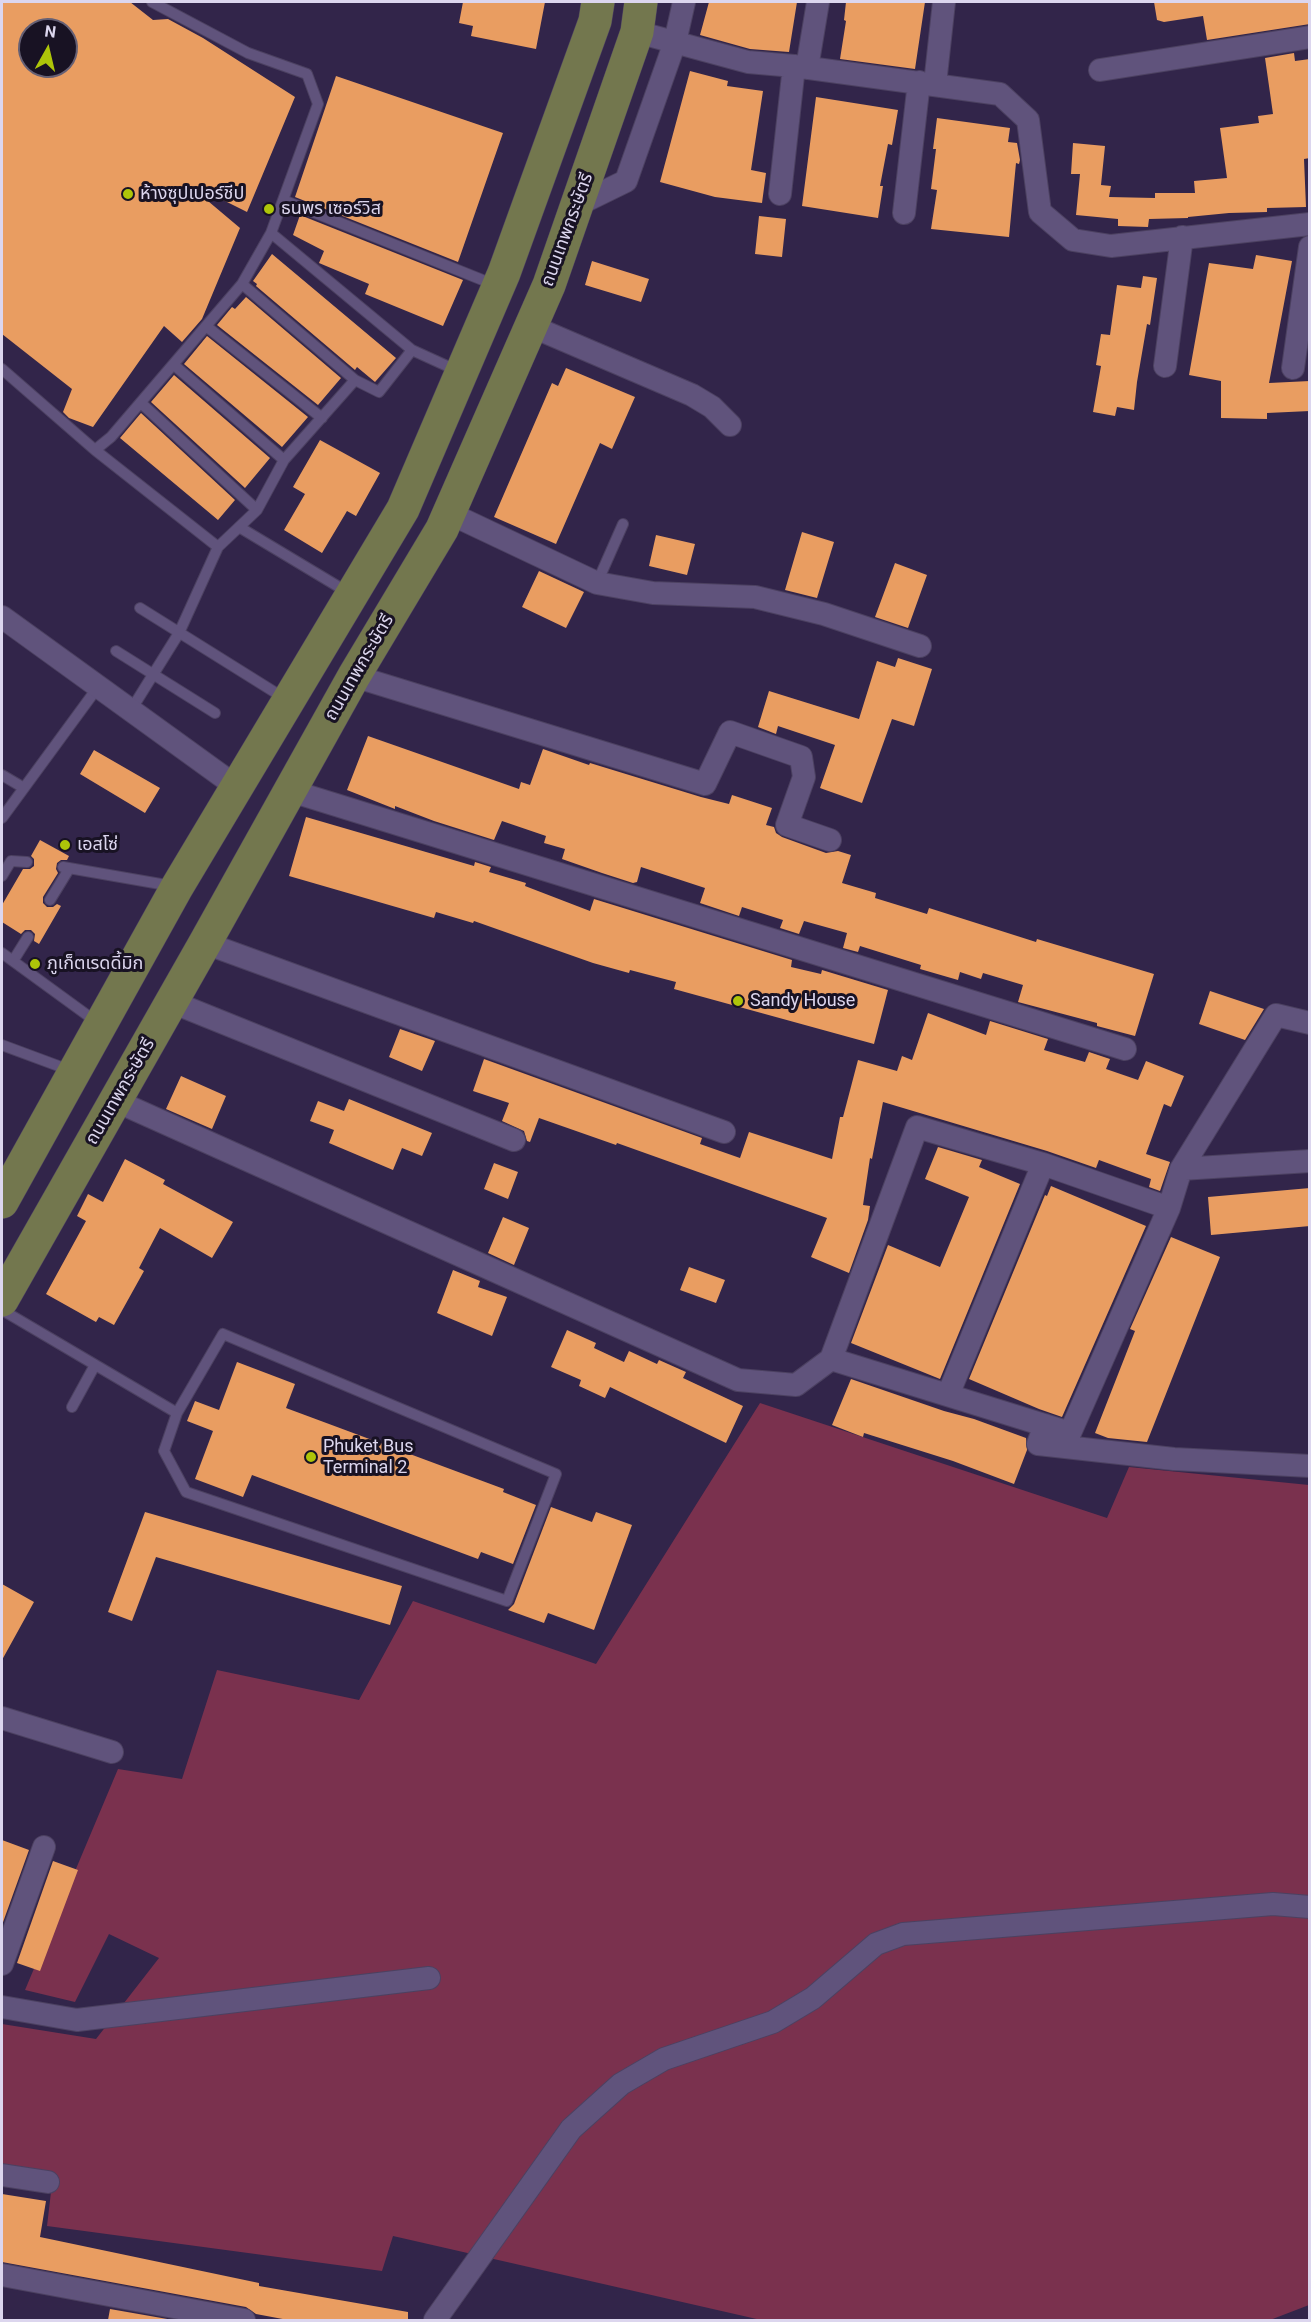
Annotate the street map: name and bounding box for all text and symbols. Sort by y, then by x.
north arrow [18,18,78,78]
text: N [43,21,57,42]
street label: ถนนเทพกระษัตรี [537,170,599,290]
place label: ห้างซุปเปอร์ชีป [140,183,244,205]
marker: ห้างซุปเปอร์ชีป [121,187,135,201]
place label: ธนพร เซอร์วิส [281,198,381,220]
marker: ธนพร เซอร์วิส [262,202,276,216]
street label: ถนนเทพกระษัตรี [321,611,399,725]
place label: เอสโซ่ [77,834,118,856]
marker: เอสโซ่ [58,838,72,852]
place label: ภูเก็ตเรดดี้มิก [47,953,143,975]
marker: ภูเก็ตเรดดี้มิก [28,957,42,971]
place label: Sandy House [750,990,855,1012]
marker: Sandy House [731,994,745,1008]
street label: ถนนเทพกระษัตรี [82,1035,160,1149]
place label: Phuket Bus Terminal 2 [323,1436,413,1478]
marker: Phuket Bus Terminal 2 [304,1450,318,1464]

